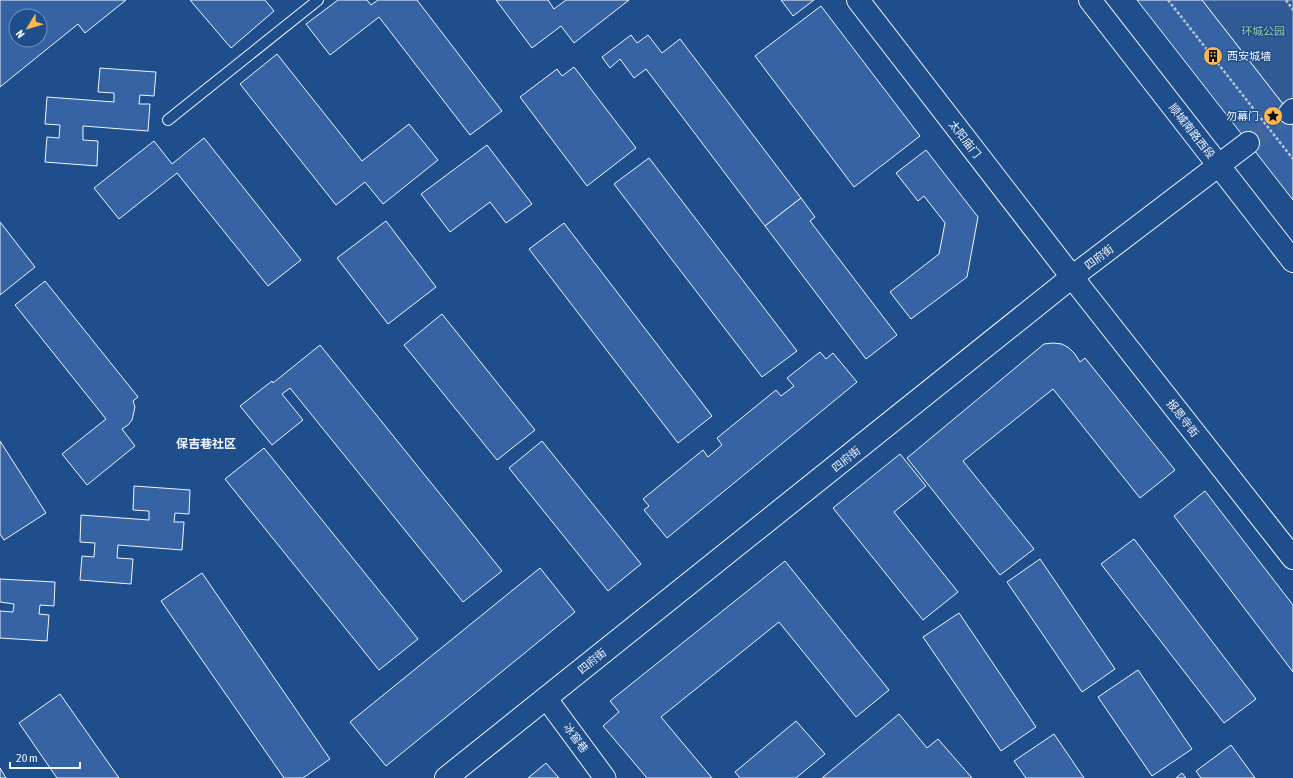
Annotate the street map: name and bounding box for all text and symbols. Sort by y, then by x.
north arrow [8,8,48,48]
park label: 环城公园 [1241,25,1285,37]
text: N [13,28,27,40]
building icon: 西安城墙 [1202,45,1224,67]
place label: 西安城墙 [1227,50,1271,62]
street label: 顺城南路西段 [1167,101,1217,161]
place icon: 勿幕门 [1262,105,1284,127]
place label: 勿幕门 [1226,110,1259,122]
street label: 太阳庙门 [947,118,983,160]
street label: 四府街 [1082,242,1116,272]
street label: 报恩寺街 [1165,397,1201,439]
district label: 保吉巷社区 [176,437,236,451]
street label: 四府街 [829,444,863,474]
street label: 四府街 [575,646,609,676]
street label: 冰窖巷 [561,721,591,755]
scale bar [10,744,80,770]
text: 20 m [16,751,38,765]

